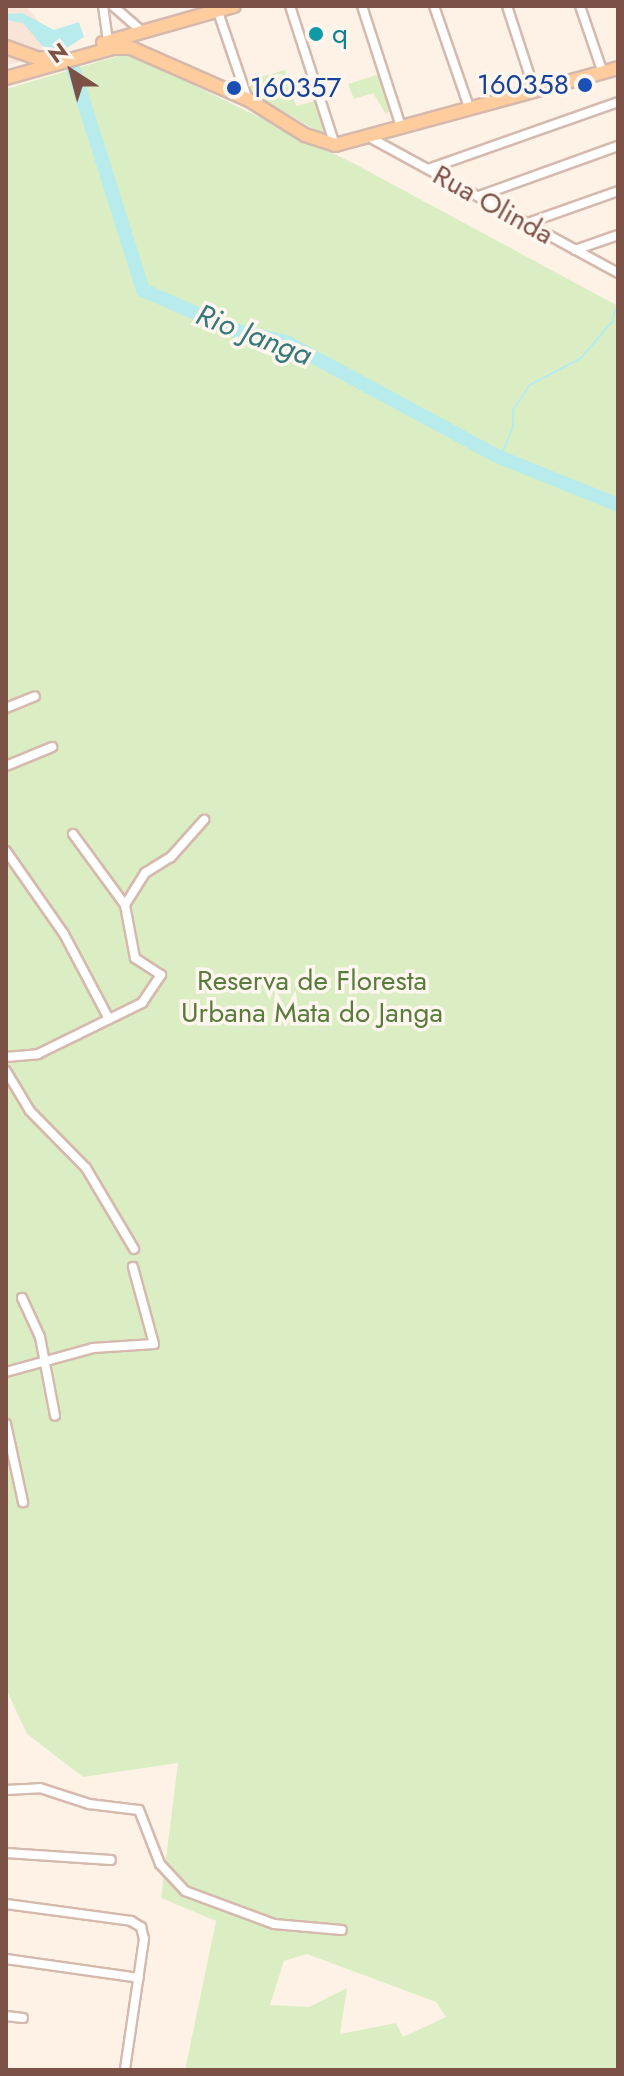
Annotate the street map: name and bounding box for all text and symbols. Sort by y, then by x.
place label: q [332,17,348,51]
marker: q [307,25,325,43]
north arrow [32,32,112,112]
text: N [41,35,74,71]
place label: 160358 [477,68,569,102]
place label: 160357 [250,71,341,105]
marker: 160358 [576,76,594,94]
marker: 160357 [225,79,243,97]
street label: Rua Olinda [427,158,559,252]
water label: Rio Janga [191,297,317,373]
park label: Reserva de Floresta Urbana Mata do Janga [181,964,443,1030]

